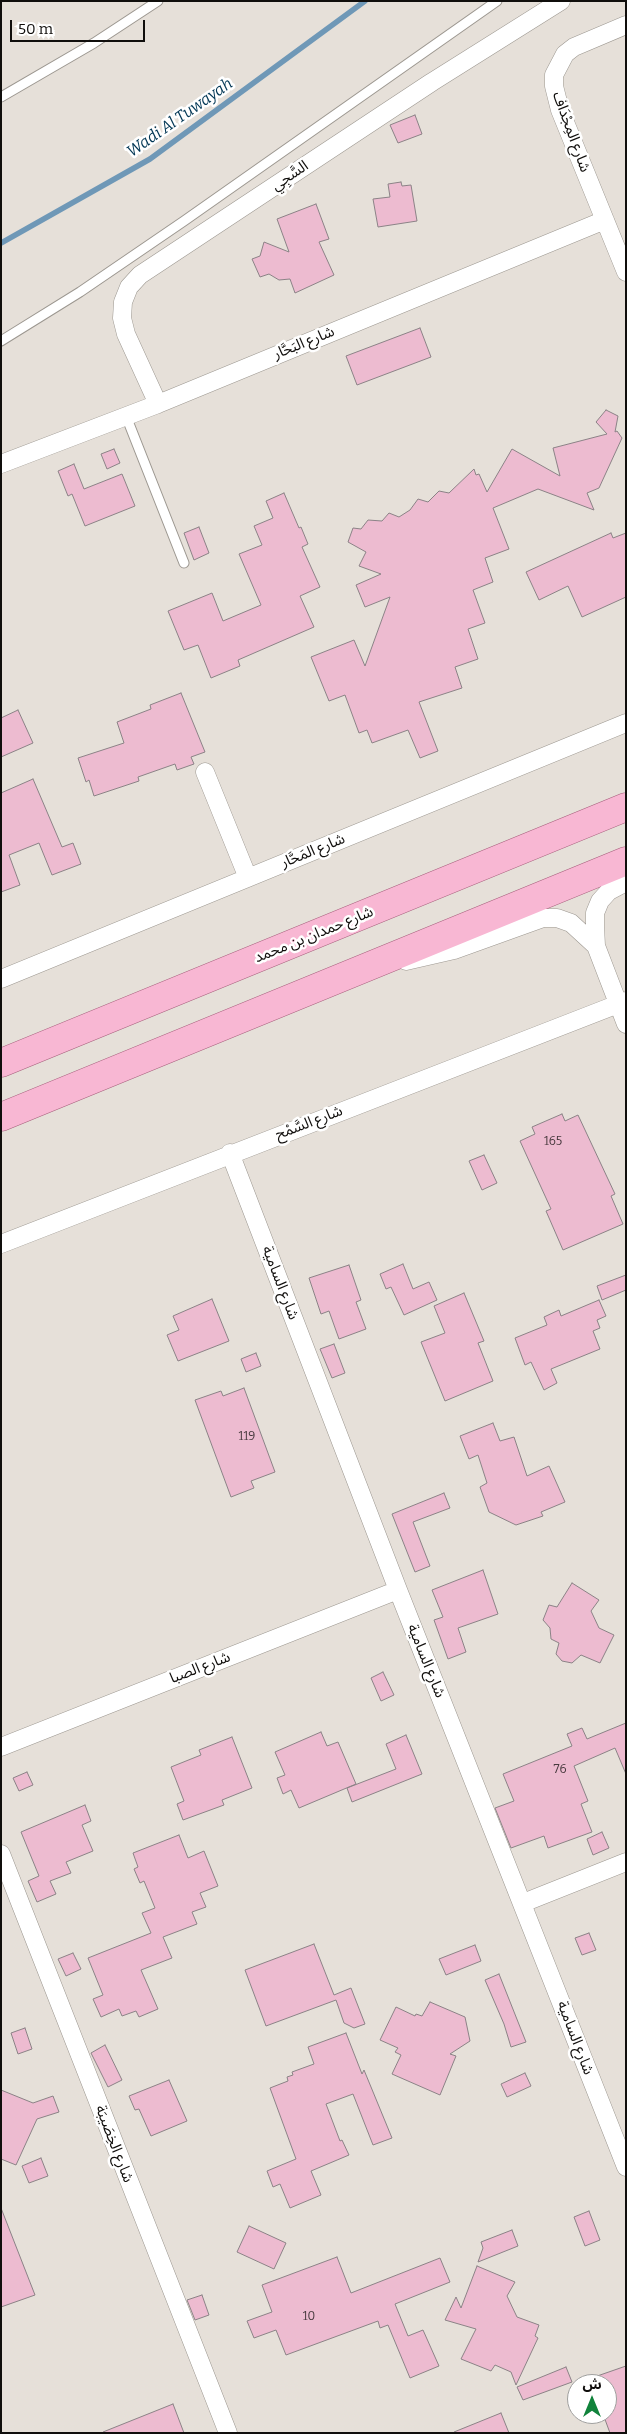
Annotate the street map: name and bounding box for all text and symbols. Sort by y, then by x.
scale bar [12,10,148,42]
text: 50 m [18,20,53,38]
water label: Wadi Al Tuwayah [123,74,237,162]
street label: شارع المِجْدَاف [548,89,594,175]
street label: السَّجِي [268,157,312,195]
street label: شارع البَحَّار [271,323,337,363]
street label: شارع المَحَّار [278,830,348,872]
street label: شارع حمدان بن محمد [252,903,376,967]
street label: شارع السَّمْح [273,1102,345,1144]
house number: 165 [544,1135,562,1149]
street label: شارع السامية [258,1244,302,1322]
house number: 119 [239,1430,255,1444]
street label: شارع السامية [403,1622,449,1700]
street label: شارع الصبا [167,1648,233,1688]
house number: 76 [554,1763,566,1777]
street label: شارع السامية [553,1999,597,2077]
street label: شارع الخِصَيبَة [91,2103,137,2185]
house number: 10 [303,2310,315,2324]
north arrow [567,2374,617,2424]
text: ش [582,2376,602,2393]

